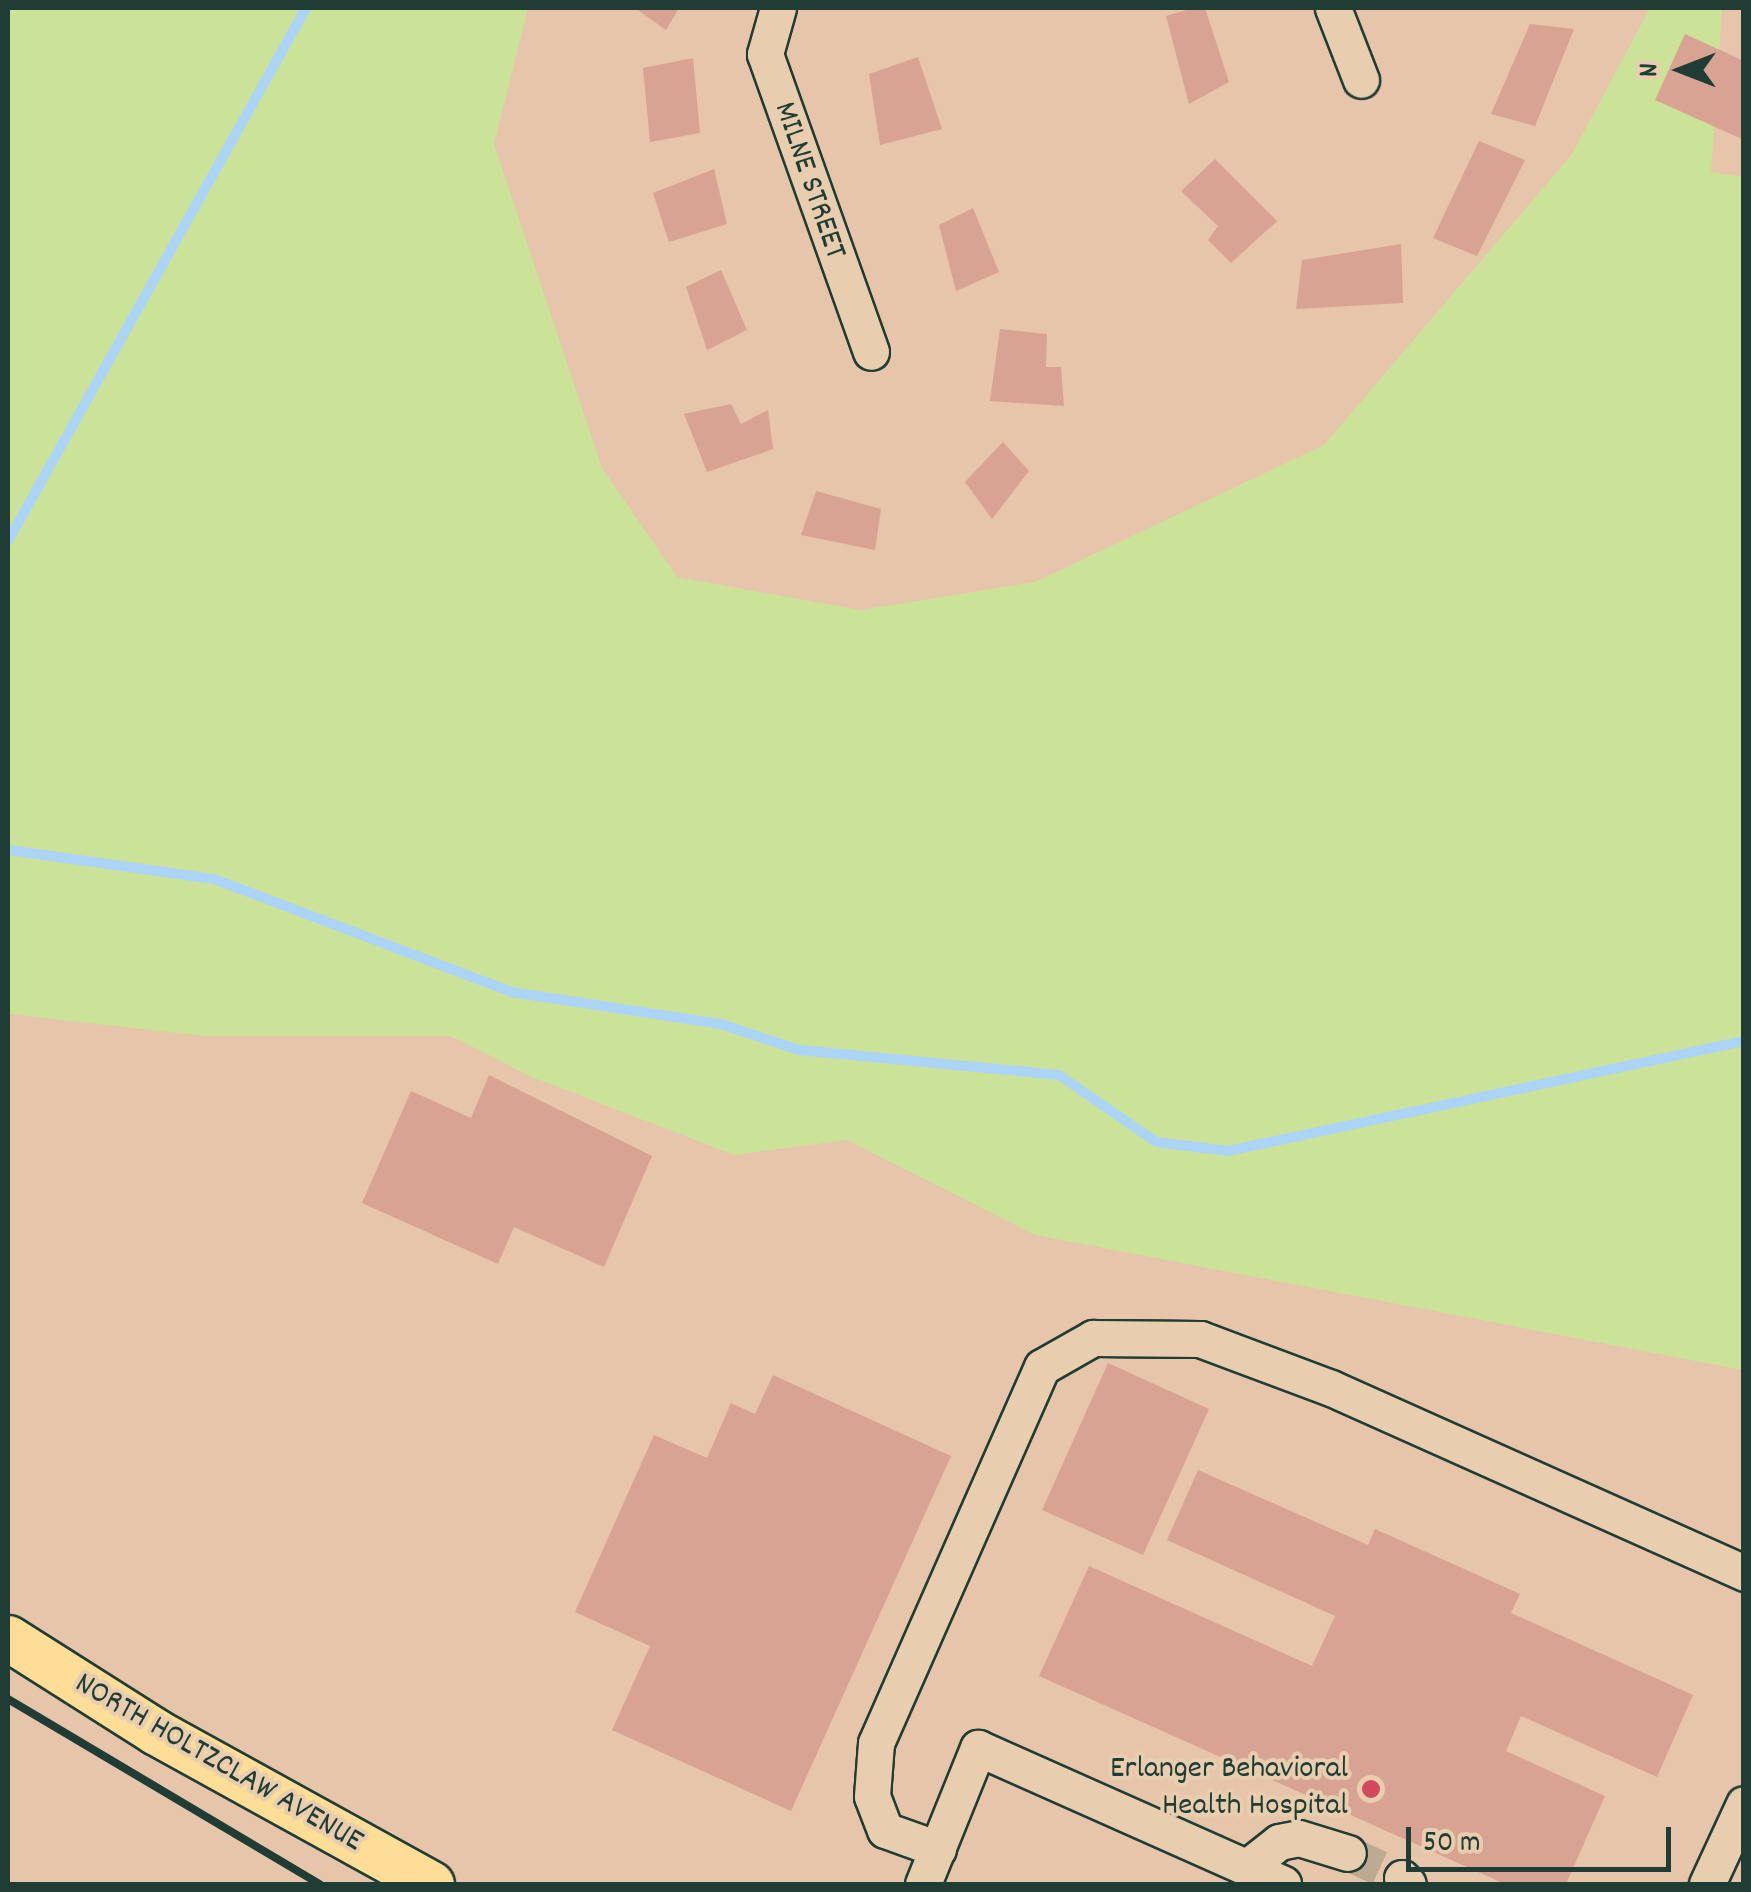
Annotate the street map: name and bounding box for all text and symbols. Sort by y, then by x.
north arrow [1631,20,1731,120]
text: N [1631,63,1671,77]
street label: MILNE STREET [763,97,853,265]
street label: NORTH HOLTZCLAW AVENUE [67,1666,369,1862]
place label: Erlanger Behavioral Health Hospital [1110,1752,1348,1827]
marker: Erlanger Behavioral Health Hospital [1358,1776,1384,1802]
scale bar [1411,1807,1676,1869]
text: 50 m [1423,1823,1481,1866]

